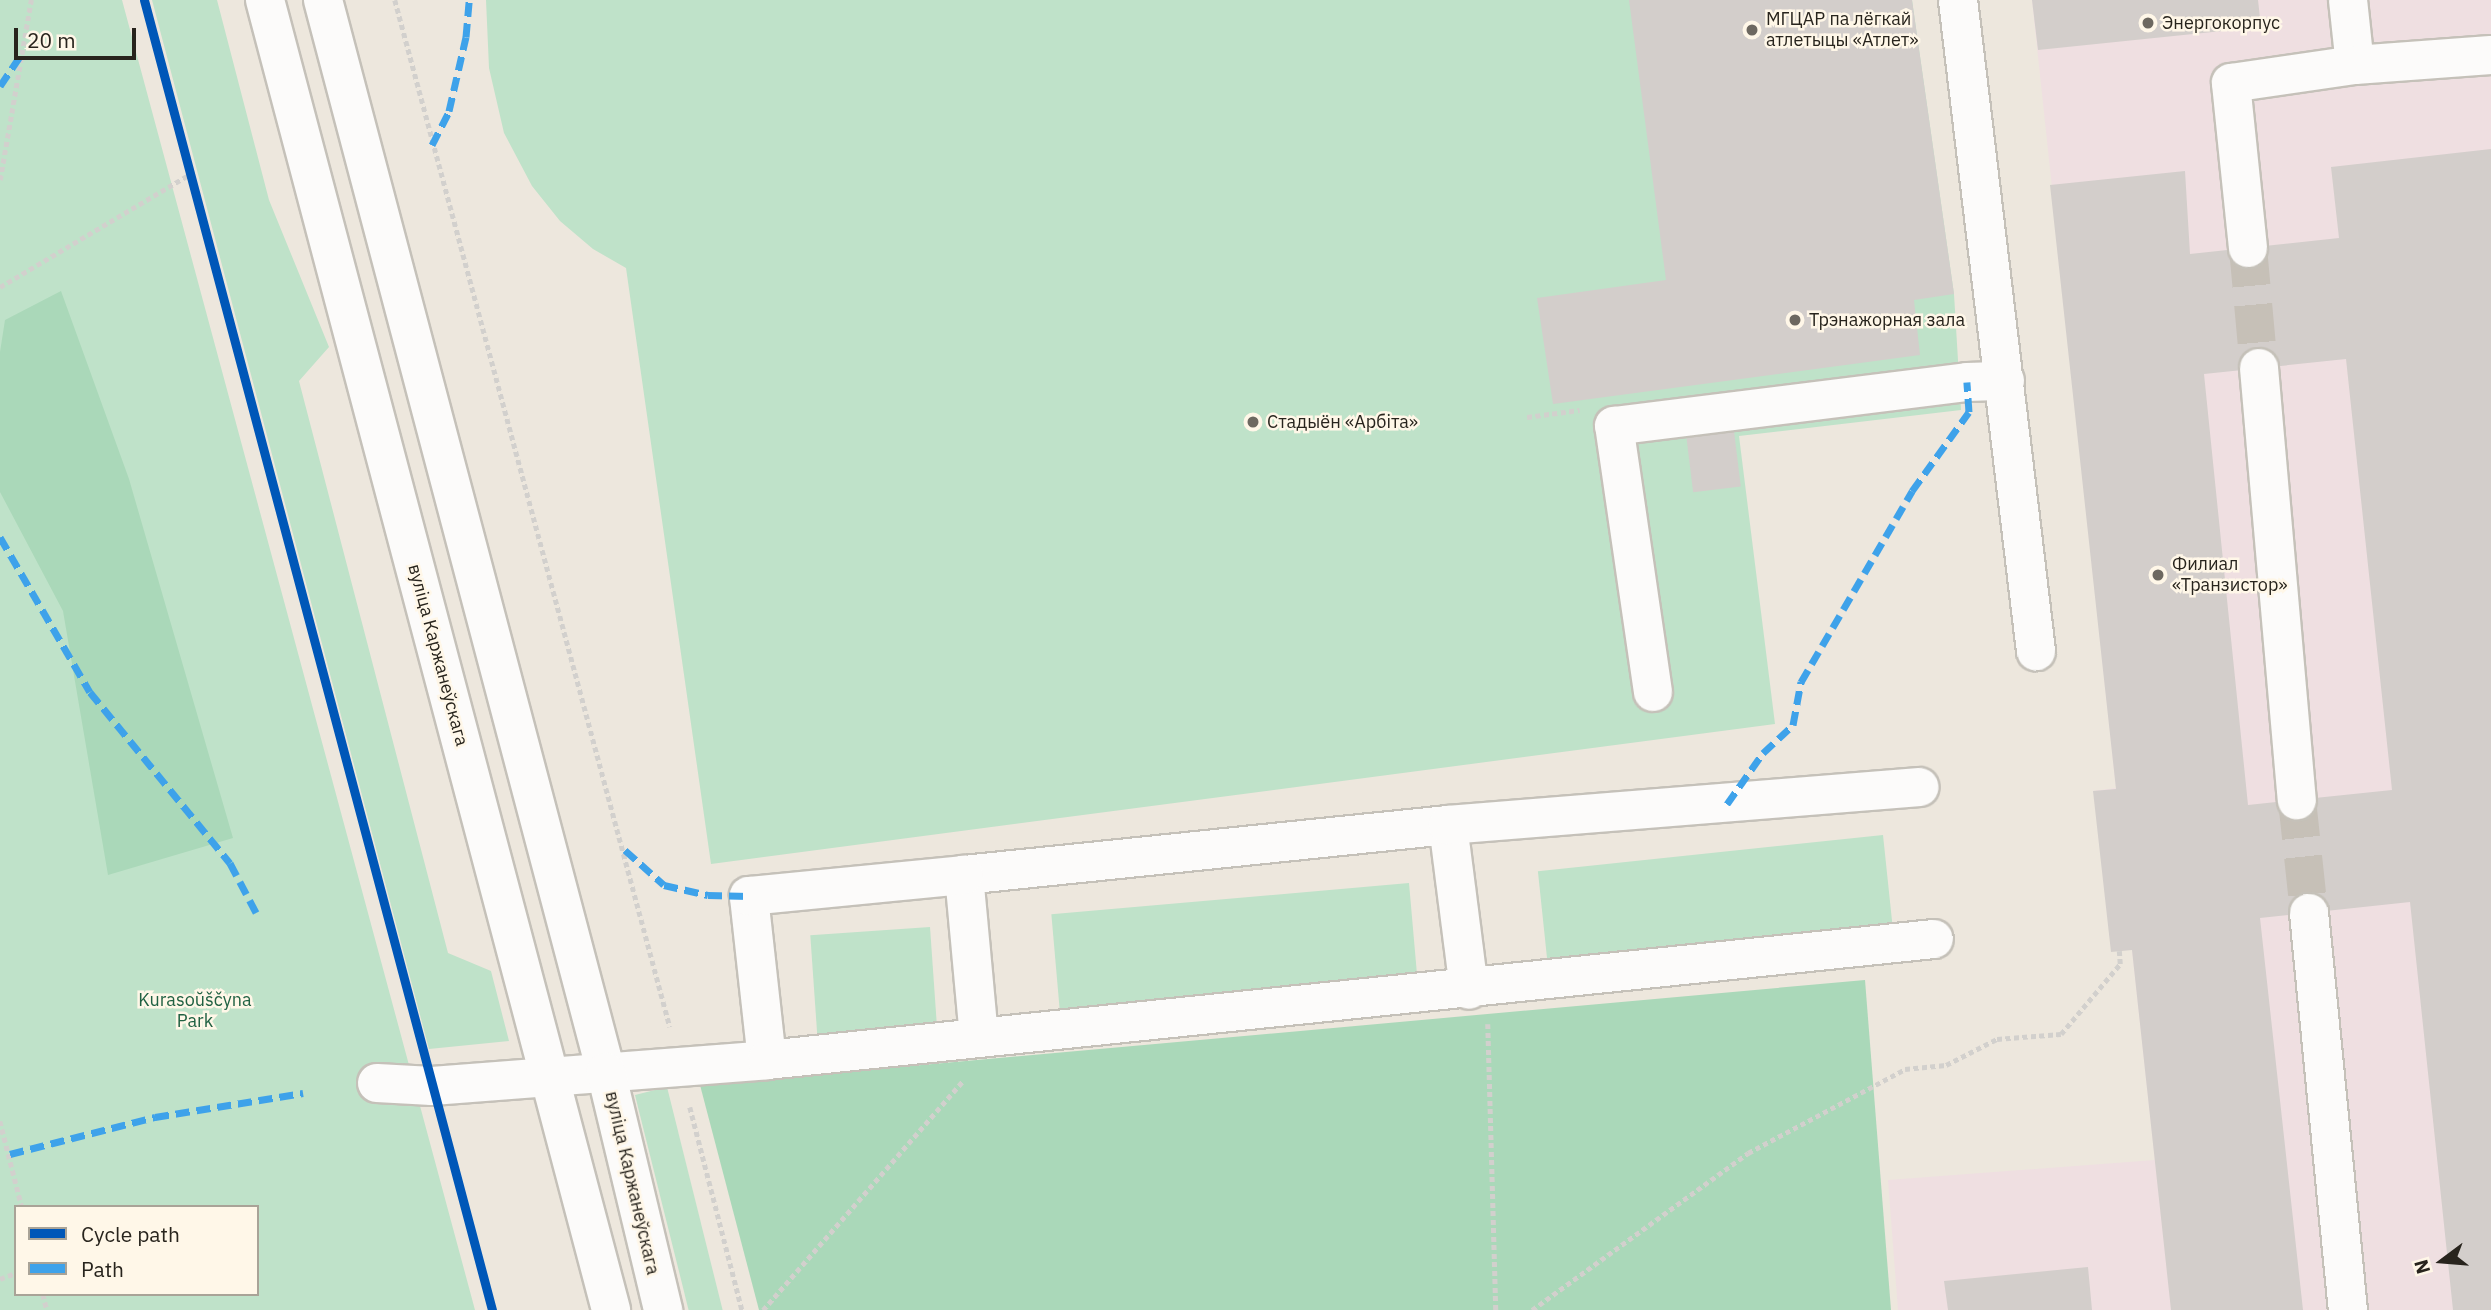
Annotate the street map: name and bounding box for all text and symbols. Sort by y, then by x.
place label: МГЦАР па лёгкай атлетыцы «Атлет» [1766,9,1918,52]
place label: Энергокорпус [2162,12,2280,34]
scale bar [18,14,140,58]
marker: Энергокорпус [2140,15,2156,31]
marker: МГЦАР па лёгкай атлетыцы «Атлет» [1744,22,1760,38]
text: 20 m [27,26,76,54]
place label: Трэнажорная зала [1809,309,1965,331]
marker: Трэнажорная зала [1787,312,1803,328]
place label: Стадыён «Арбіта» [1267,411,1418,433]
marker: Стадыён «Арбіта» [1245,414,1261,430]
place label: Филиал «Транзистор» [2172,554,2288,596]
street label: вуліца Каржанеўскага [403,562,473,748]
marker: Филиал «Транзистор» [2150,567,2166,583]
park label: Kurasoŭščyna Park [138,990,252,1032]
street label: вуліца Каржанеўскага [600,1089,664,1277]
legend [14,1205,259,1296]
text: Cycle path [81,1220,180,1248]
north arrow [2407,1226,2477,1296]
text: Path [81,1255,124,1283]
text: N [2408,1257,2435,1277]

